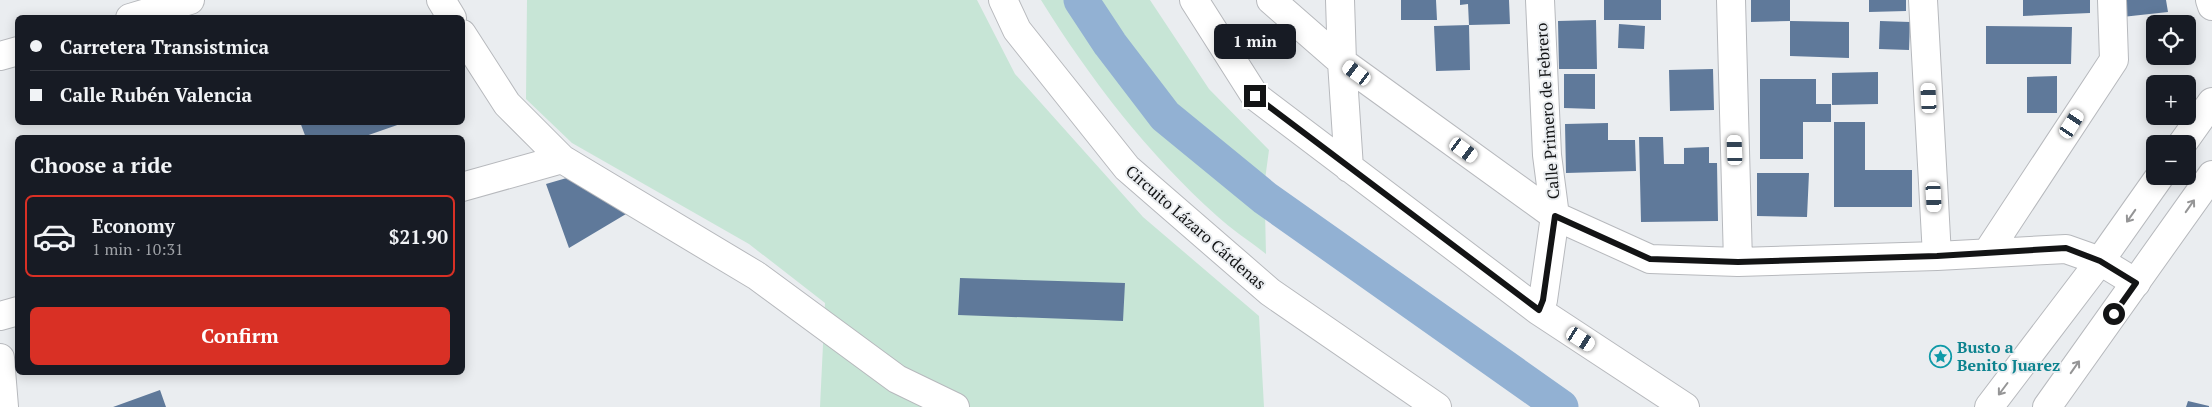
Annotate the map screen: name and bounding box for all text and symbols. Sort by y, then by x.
map controls [2146,15,2196,185]
button: locate [2146,15,2196,65]
street label: Calle Primero de Febrero [1530,22,1564,200]
callout: 1 min [1214,23,1296,58]
text: 1 min [1233,30,1277,52]
text: Carretera Transistmica [60,34,269,59]
car [1340,58,1373,88]
button: + [2146,75,2196,125]
text: Calle Rubén Valencia [60,82,252,107]
car [1920,83,1937,113]
route end [1244,85,1266,107]
car [2057,107,2086,141]
car [1447,135,1480,165]
car [1726,135,1743,165]
button: − [2146,135,2196,185]
text: Choose a ride [30,150,172,179]
street label: Circuito Lázaro Cárdenas [1121,160,1271,294]
car [1925,182,1942,212]
one-way arrow [2185,199,2195,213]
one-way arrow [2126,209,2137,222]
text: Economy [92,213,175,238]
icon: car [32,214,77,259]
text: $21.90 [389,224,448,249]
text: 1 min · 10:31 [92,238,184,260]
route start [2103,303,2125,325]
button: Confirm [30,307,450,365]
car [1564,325,1597,353]
place label: Busto a Benito Juarez [1957,336,2060,376]
place icon: Busto a Benito Juarez [1929,344,1953,368]
one-way arrow [2070,361,2081,374]
one-way arrow [1998,382,2008,396]

